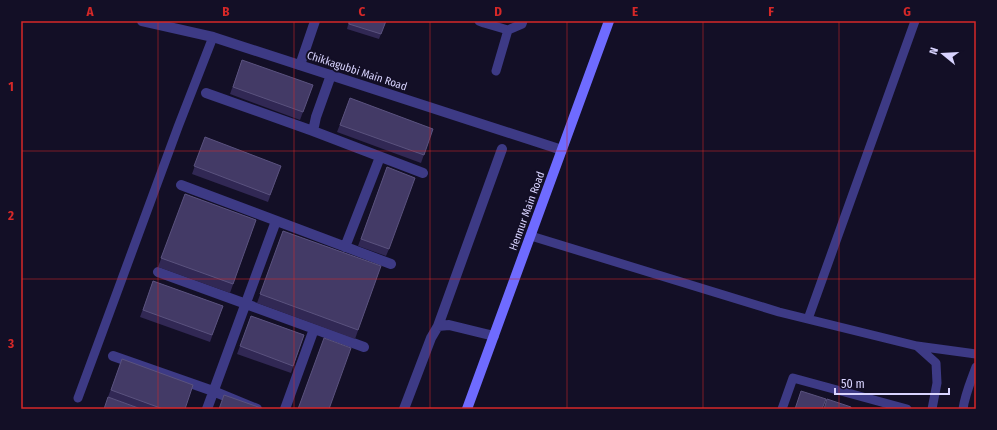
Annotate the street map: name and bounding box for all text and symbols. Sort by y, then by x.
text: A [85,4,94,19]
text: B [222,4,230,19]
text: C [359,4,366,19]
text: D [494,4,502,19]
text: E [632,4,638,19]
text: F [768,4,774,19]
text: G [903,4,911,19]
north arrow [923,34,963,74]
text: N [927,46,941,56]
street label: Chikkagubbi Main Road [305,49,409,93]
text: 1 [8,79,14,94]
street label: Hennur Main Road [507,170,547,252]
text: 2 [7,208,14,223]
text: 3 [7,336,14,351]
scale bar [835,370,949,396]
text: 50 m [841,377,865,391]

